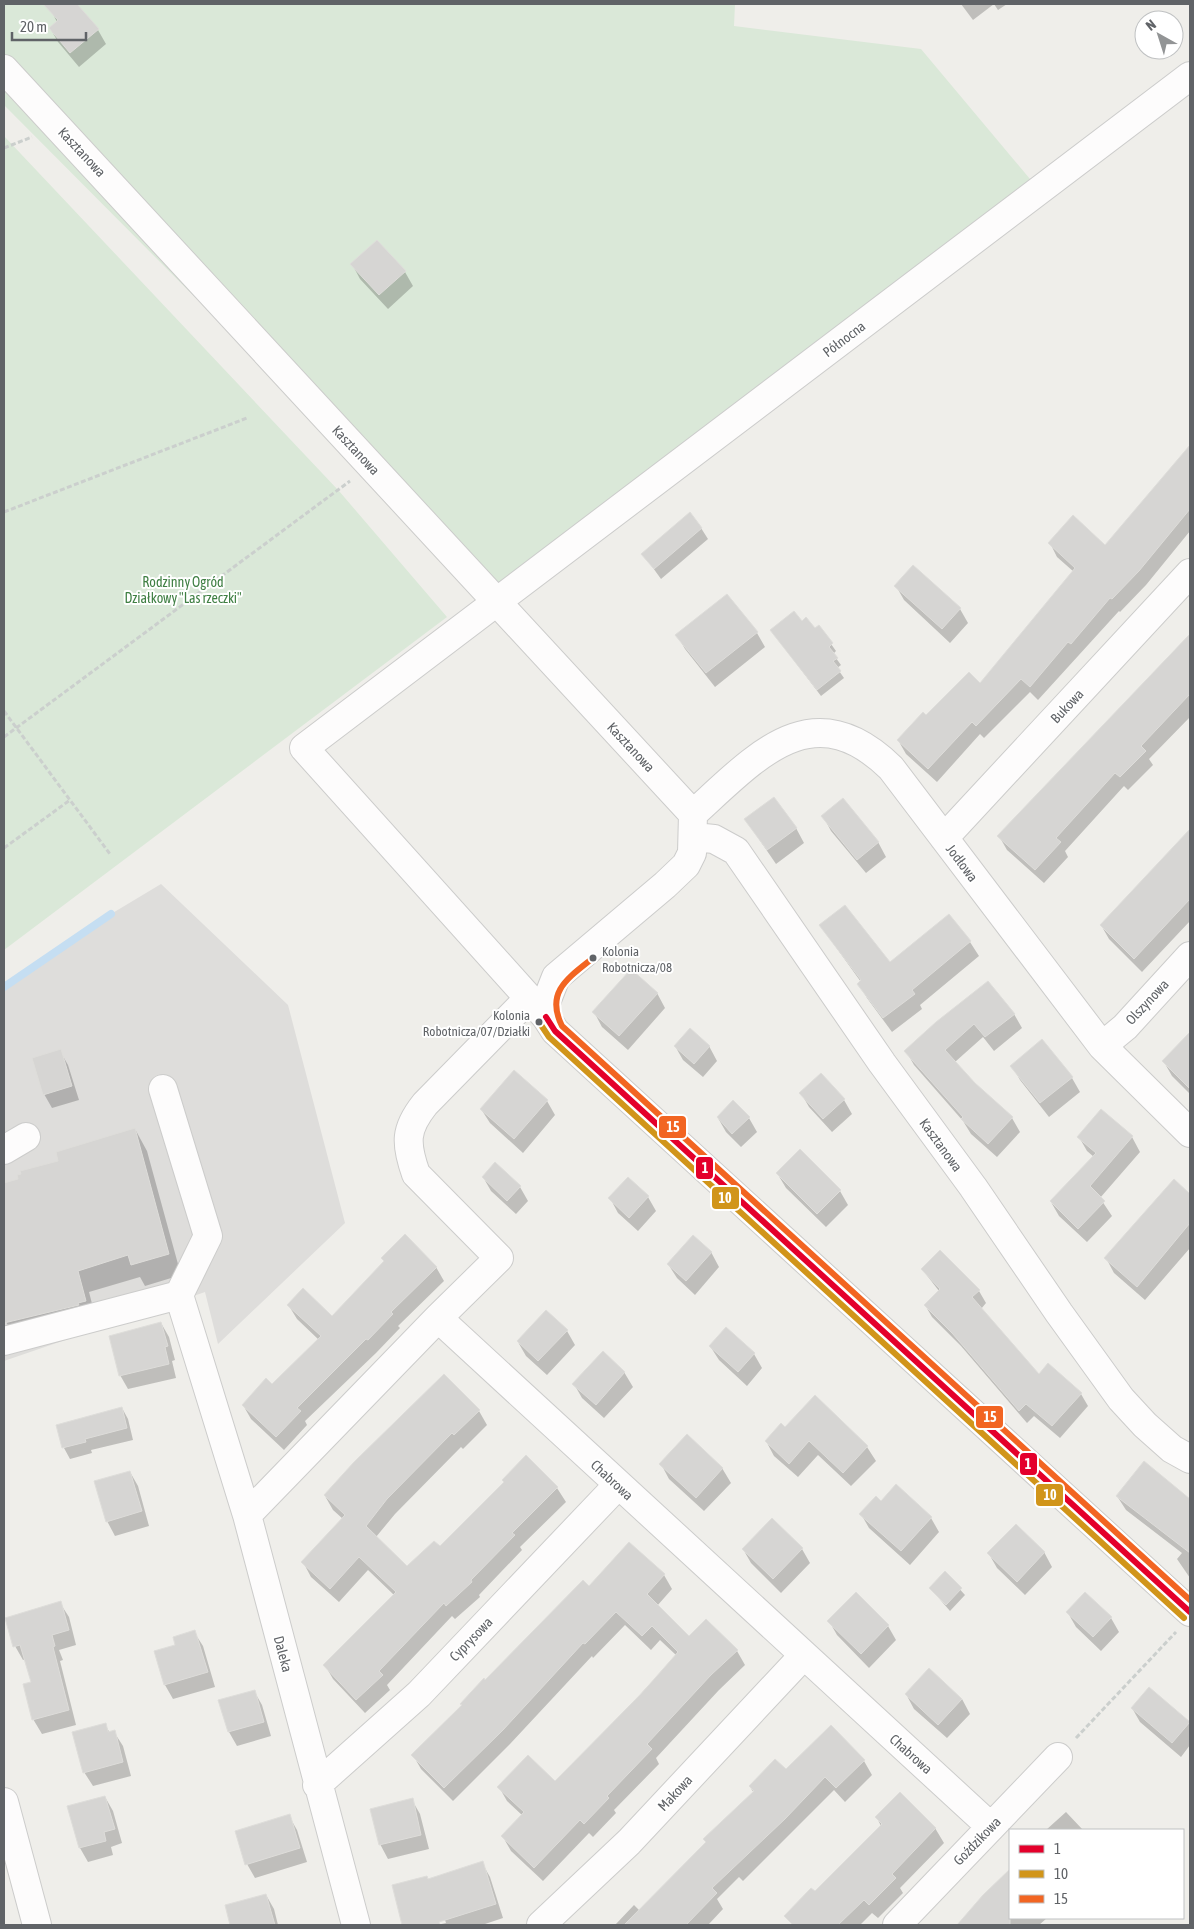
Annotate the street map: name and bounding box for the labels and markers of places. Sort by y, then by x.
place label: Kolonia Robotnicza/08 [602,944,672,975]
marker: Kolonia Robotnicza/08 [588,953,598,963]
place label: Kolonia Robotnicza/07/Działki [423,1008,530,1039]
marker: Kolonia Robotnicza/07/Działki [534,1017,544,1027]

